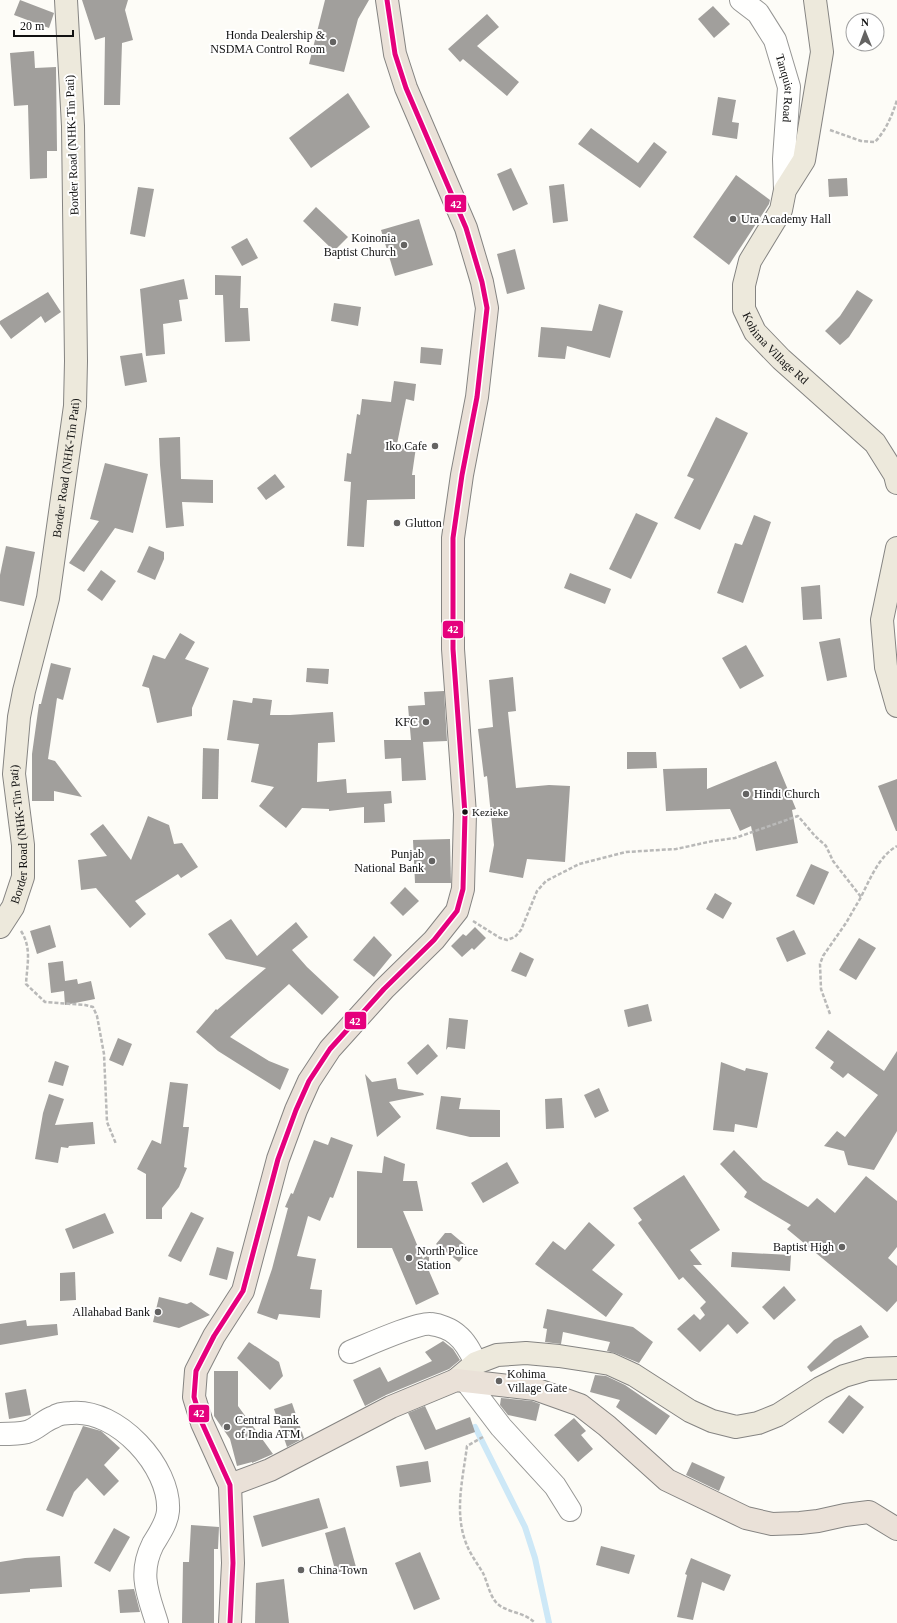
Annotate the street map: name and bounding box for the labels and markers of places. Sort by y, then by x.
place label: Honda Dealership & NSDMA Control Room [210,28,326,56]
marker: Honda Dealership & NSDMA Control Room [328,37,338,47]
place label: Ura Academy Hall [741,212,832,226]
marker: Ura Academy Hall [728,214,738,224]
place label: Koinonia Baptist Church [324,231,397,259]
marker: Koinonia Baptist Church [399,240,409,250]
place label: Iko Cafe [385,439,427,453]
marker: Iko Cafe [430,441,440,451]
place label: Glutton [405,516,442,530]
marker: Glutton [392,518,402,528]
place label: KFC [395,715,418,729]
marker: KFC [421,717,431,727]
place label: Hindi Church [754,787,820,801]
marker: Hindi Church [741,789,751,799]
place label: Kezieke [472,806,508,818]
marker: Kezieke [460,807,470,817]
place label: Punjab National Bank [354,847,424,875]
marker: Punjab National Bank [427,856,437,866]
place label: Baptist High [773,1240,834,1254]
marker: Baptist High [837,1242,847,1252]
place label: North Police Station [417,1244,478,1272]
marker: North Police Station [404,1253,414,1263]
place label: Allahabad Bank [72,1305,150,1319]
marker: Allahabad Bank [153,1307,163,1317]
place label: Kohima Village Gate [507,1367,567,1395]
marker: Kohima Village Gate [494,1376,504,1386]
place label: Central Bank of India ATM [235,1413,301,1441]
marker: Central Bank of India ATM [222,1422,232,1432]
place label: China Town [309,1563,368,1577]
marker: China Town [296,1565,306,1575]

